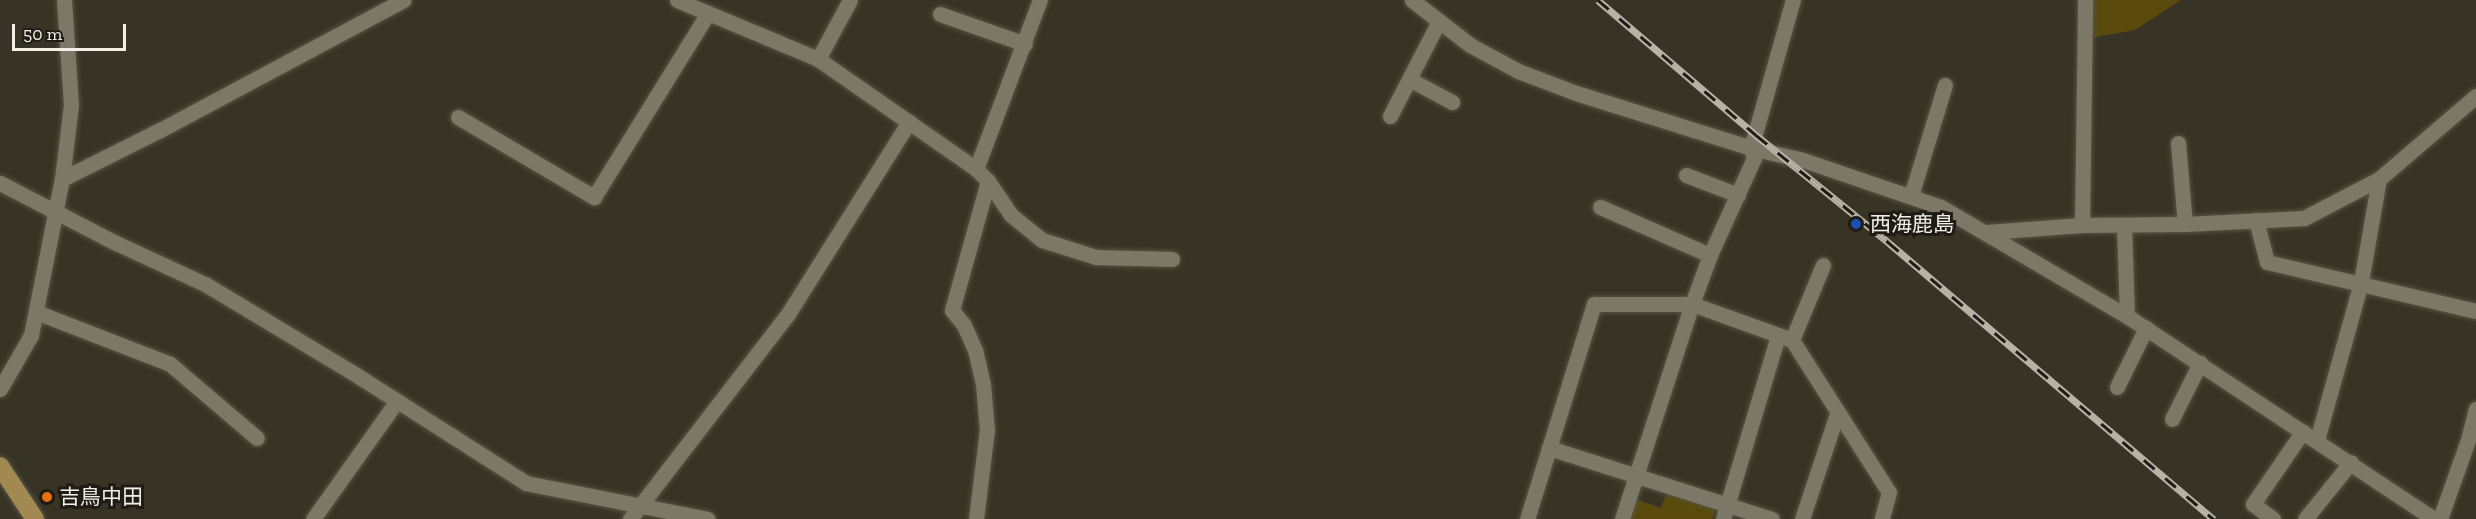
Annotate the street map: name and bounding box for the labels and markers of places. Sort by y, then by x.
place label: 西海鹿島 [1870,211,1954,237]
marker: 西海鹿島 [1847,215,1865,233]
place label: 吉鳥中田 [59,484,143,510]
marker: 吉鳥中田 [40,490,54,504]

